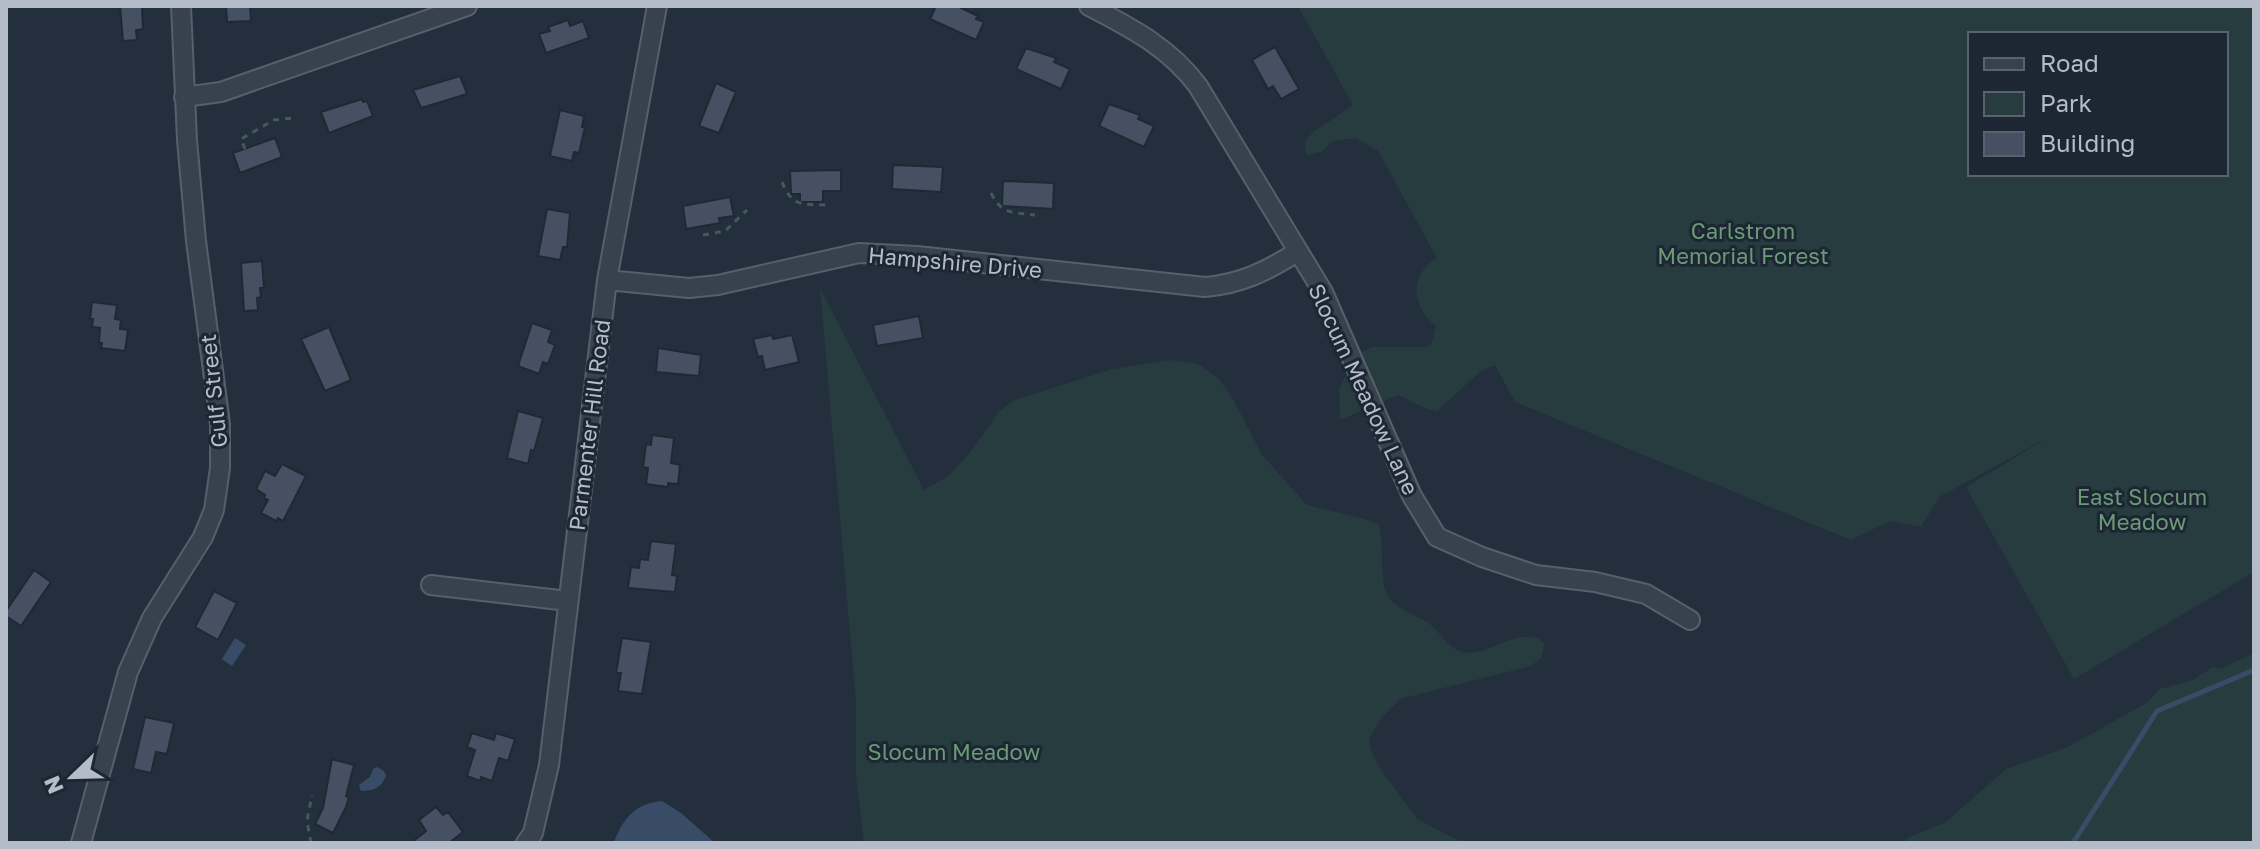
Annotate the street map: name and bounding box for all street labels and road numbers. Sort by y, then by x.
street label: Hampshire Drive [867,241,1043,283]
street label: Slocum Meadow Lane [1303,279,1425,499]
street label: Parmenter Hill Road [563,318,615,532]
street label: Gulf Street [194,333,232,449]

